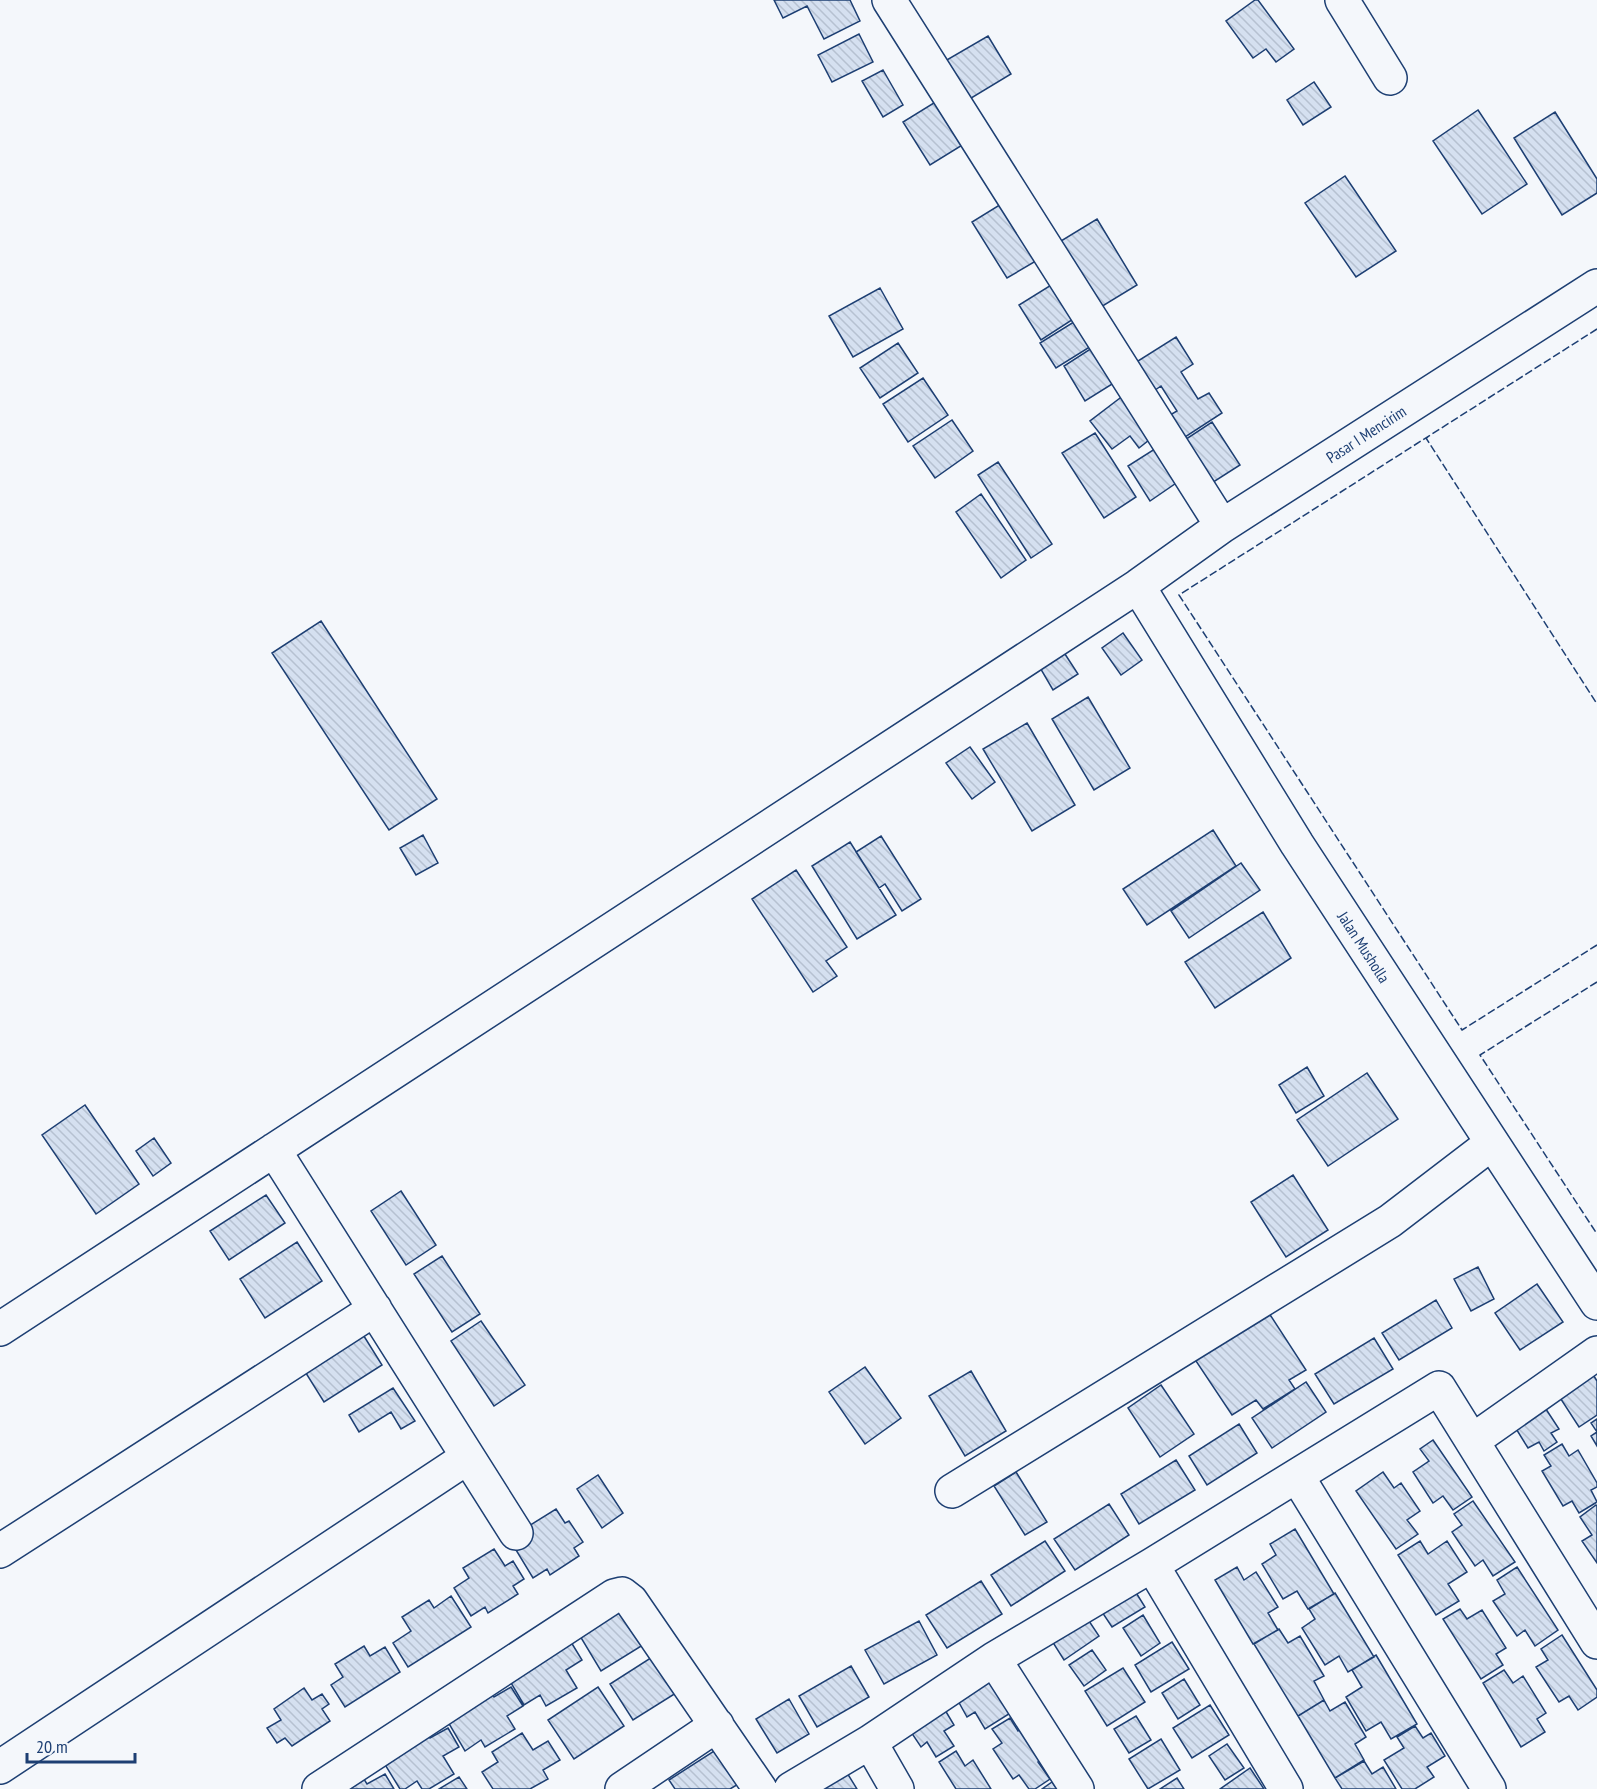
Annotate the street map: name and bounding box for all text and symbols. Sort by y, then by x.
street label: Pasar I Mencirim [1322,401,1410,467]
street label: Jalan Musholla [1333,907,1394,986]
scale bar [27,1726,135,1764]
text: 20 m [36,1735,68,1758]

